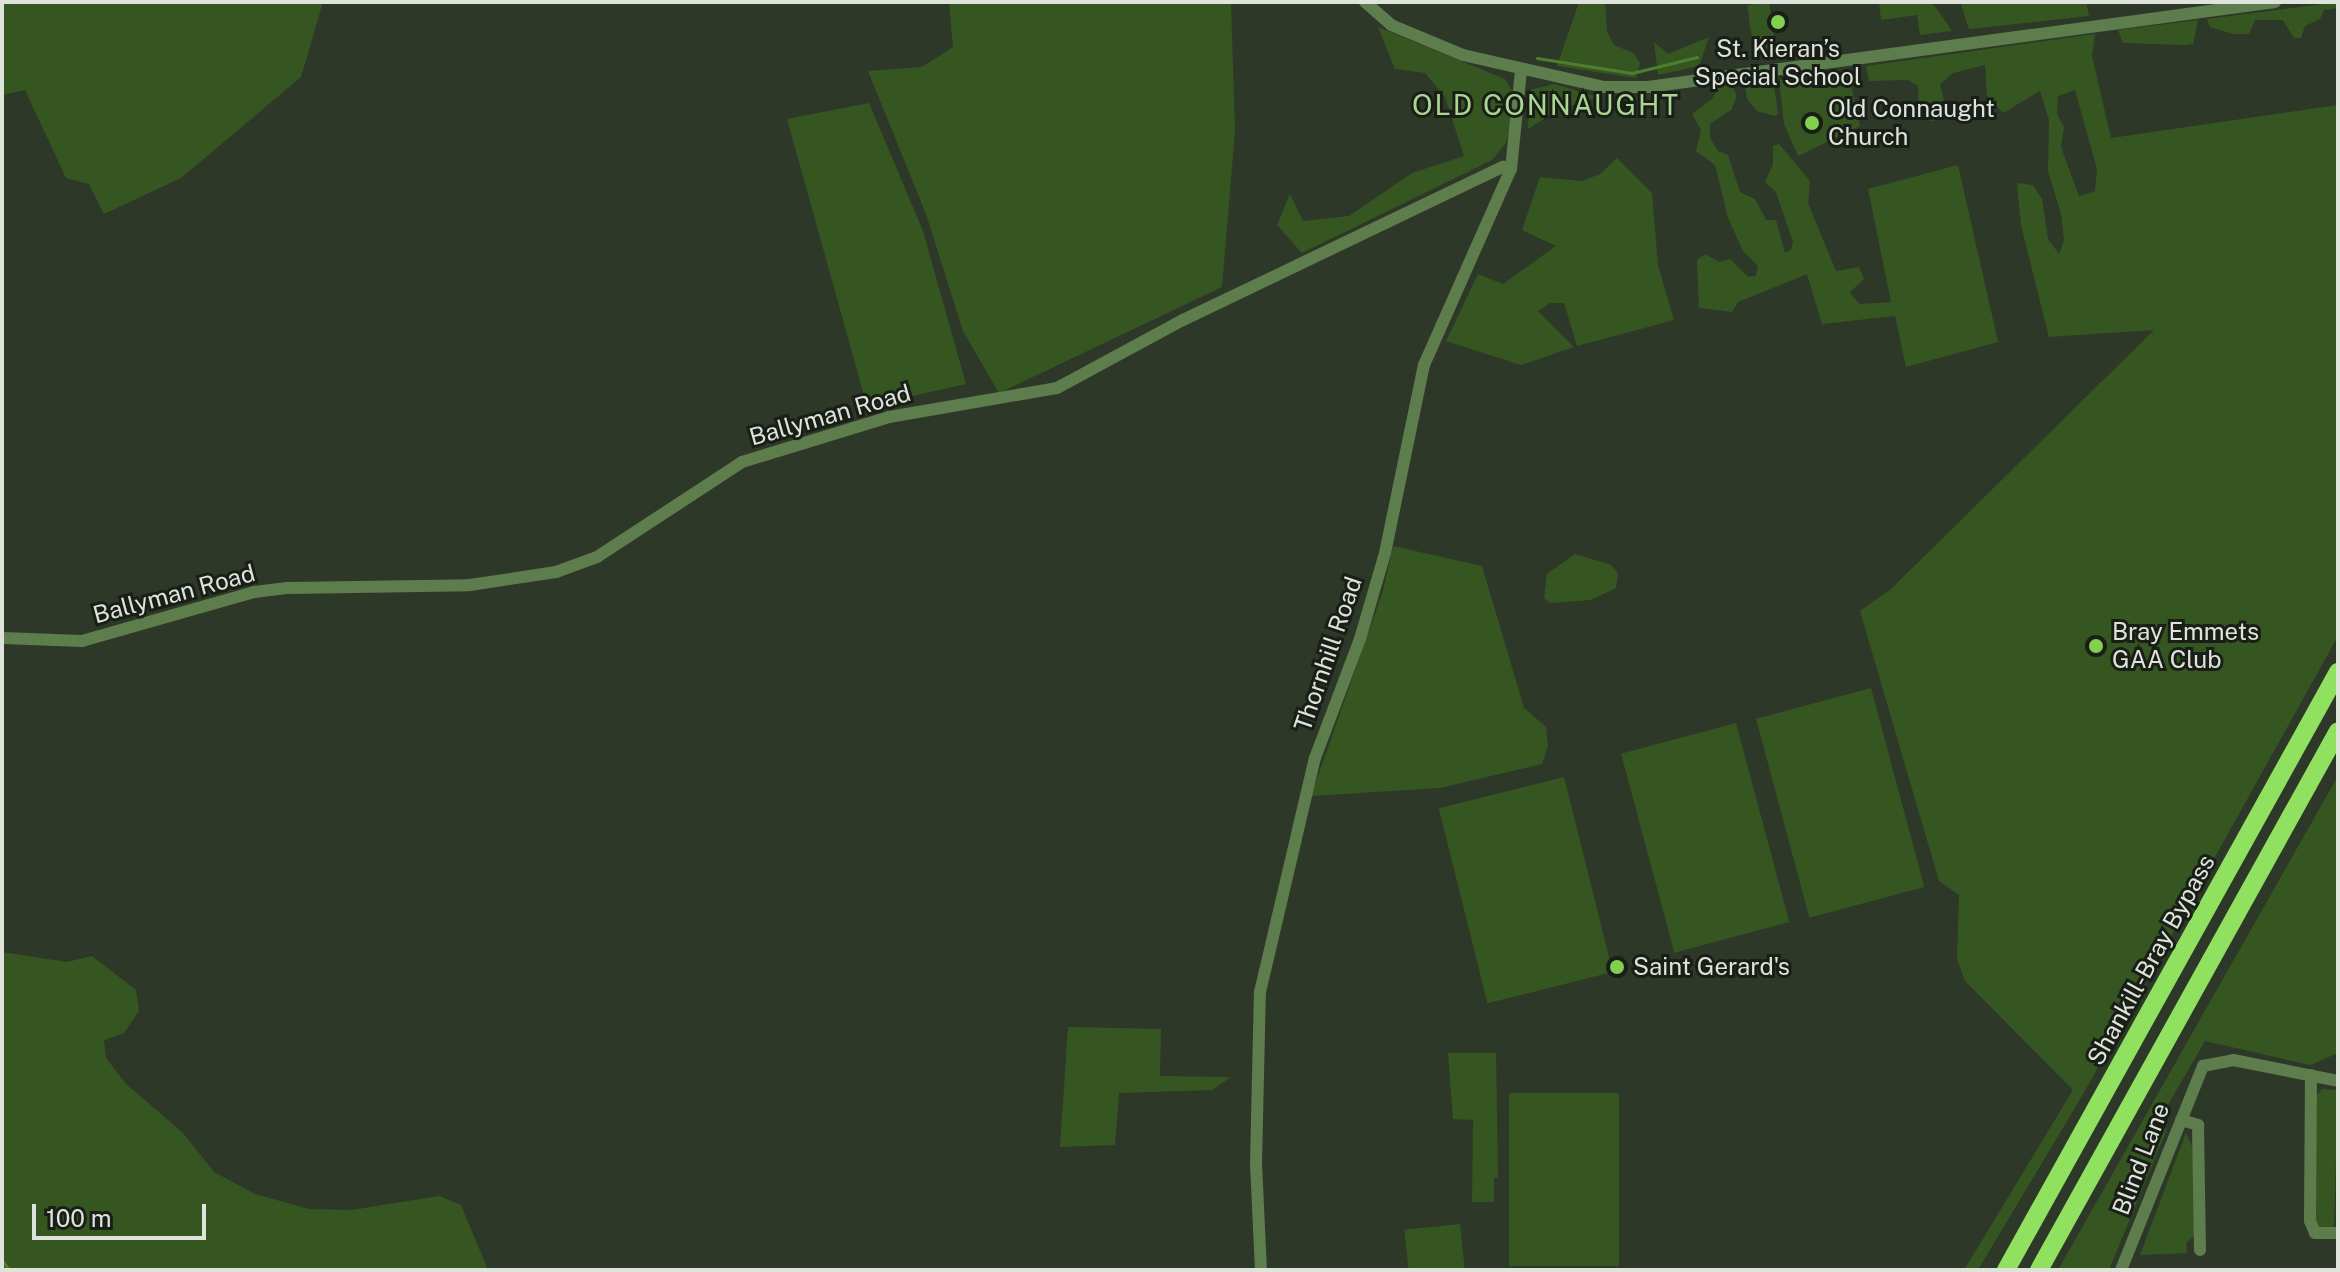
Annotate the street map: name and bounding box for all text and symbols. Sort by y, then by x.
marker: St. Kieran’s Special School [1769,13,1787,31]
place label: St. Kieran’s Special School [1695,35,1861,91]
district label: OLD CONNAUGHT [1412,88,1680,122]
place label: Old Connaught Church [1828,95,1995,151]
marker: Old Connaught Church [1803,114,1821,132]
street label: Ballyman Road [746,378,914,452]
street label: Ballyman Road [90,559,258,629]
street label: Thornhill Road [1288,573,1368,735]
place label: Bray Emmets GAA Club [2112,618,2259,674]
marker: Bray Emmets GAA Club [2087,637,2105,655]
street label: Shankill-Bray Bypass [2081,850,2221,1070]
place label: Saint Gerard's [1633,953,1790,981]
marker: Saint Gerard's [1608,958,1626,976]
street label: Blind Lane [2106,1099,2176,1219]
scale bar [36,1188,210,1238]
text: 100 m [46,1204,112,1232]

